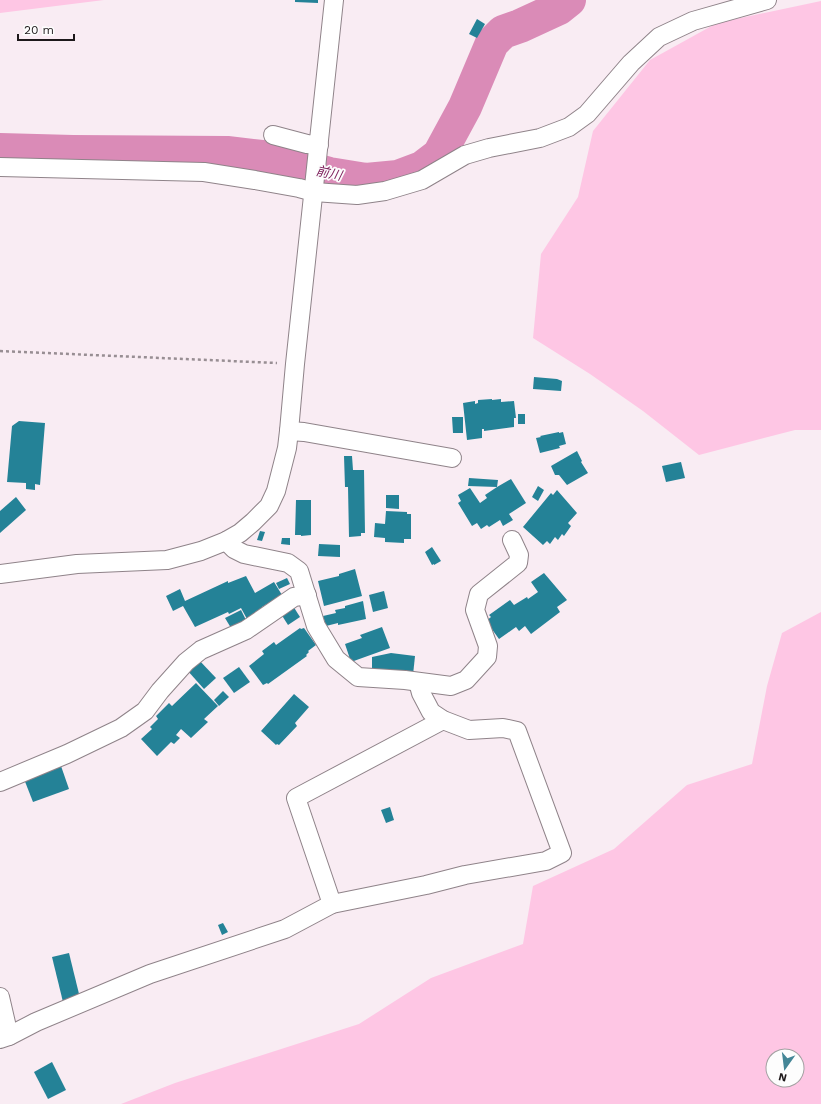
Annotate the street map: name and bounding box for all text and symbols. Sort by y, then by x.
scale bar [18,16,74,42]
text: 20 m [24,23,54,37]
water label: 前川 [315,163,345,183]
north arrow [765,1048,805,1088]
text: N [777,1070,788,1085]

